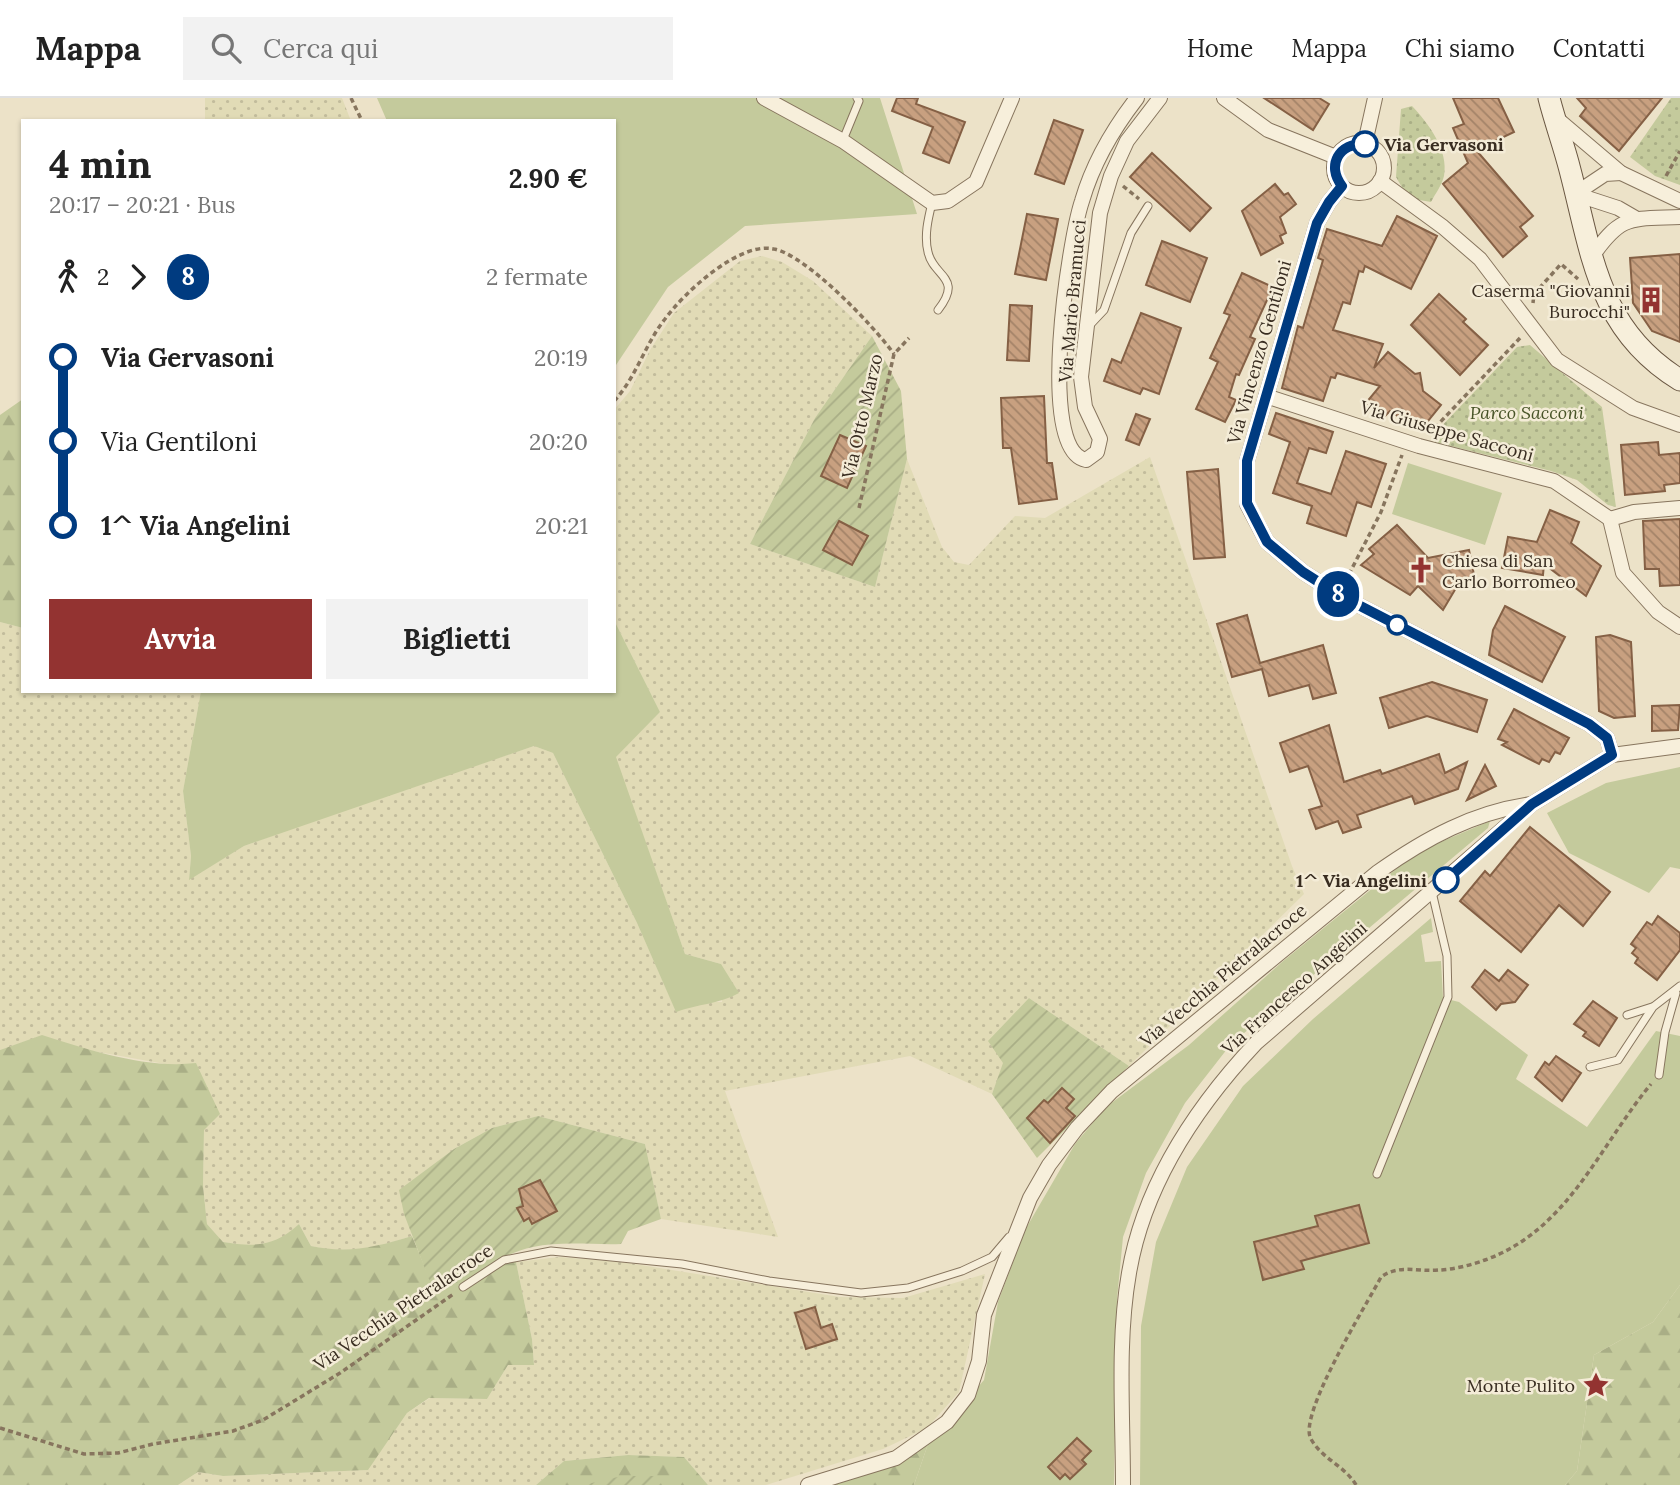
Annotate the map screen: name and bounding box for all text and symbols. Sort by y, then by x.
search box [183,17,673,80]
text: Mappa [35,27,141,69]
icon: search [207,29,245,67]
text: Cerca qui [263,32,378,65]
text: Home [1187,33,1253,64]
text: Mappa [1291,33,1367,64]
text: Chi siamo [1405,33,1515,64]
text: Contatti [1553,33,1645,64]
marker: Via Gervasoni [1352,131,1378,157]
place label: Via Gervasoni [1384,133,1504,156]
text: 4 min [49,140,151,188]
text: 2.90 € [509,162,588,195]
text: 20:17 – 20:21 · Bus [49,190,236,219]
street label: Via Mario Bramucci [1053,219,1091,384]
street label: Via Vincenzo Gentiloni [1221,257,1296,448]
icon: walk [49,258,87,296]
icon: forward [119,258,157,296]
text: 8 [181,261,195,292]
text: 2 [97,262,109,291]
text: 2 fermate [486,262,588,291]
place label: Caserma "Giovanni Burocchi" [1472,279,1630,323]
building icon: Caserma "Giovanni Burocchi" [1636,285,1666,315]
text: Via Gervasoni [101,341,274,374]
text: 20:19 [534,343,588,372]
street label: Via Otto Marzo [836,351,888,482]
street label: Via Giuseppe Sacconi [1357,395,1536,467]
park label: Parco Sacconi [1470,401,1584,424]
text: Via Gentiloni [101,425,257,458]
text: 20:20 [529,427,588,456]
text: 1^ Via Angelini [101,509,290,542]
text: 20:21 [535,511,588,540]
place label: Chiesa di San Carlo Borromeo [1442,549,1576,593]
church icon: Chiesa di San Carlo Borromeo [1406,555,1436,585]
line badge: 8 [1315,571,1361,617]
text: 8 [1331,578,1345,609]
button: Avvia [49,599,312,679]
button: Biglietti [326,599,588,679]
unlabelled marker [1387,615,1407,635]
marker: 1^ Via Angelini [1433,867,1459,893]
place label: 1^ Via Angelini [1296,869,1427,892]
street label: Via Vecchia Pietralacroce [1134,898,1311,1052]
street label: Via Francesco Angelini [1216,916,1372,1060]
street label: Via Vecchia Pietralacroce [308,1238,497,1376]
place icon: Monte Pulito [1581,1370,1611,1400]
place label: Monte Pulito [1466,1374,1575,1397]

